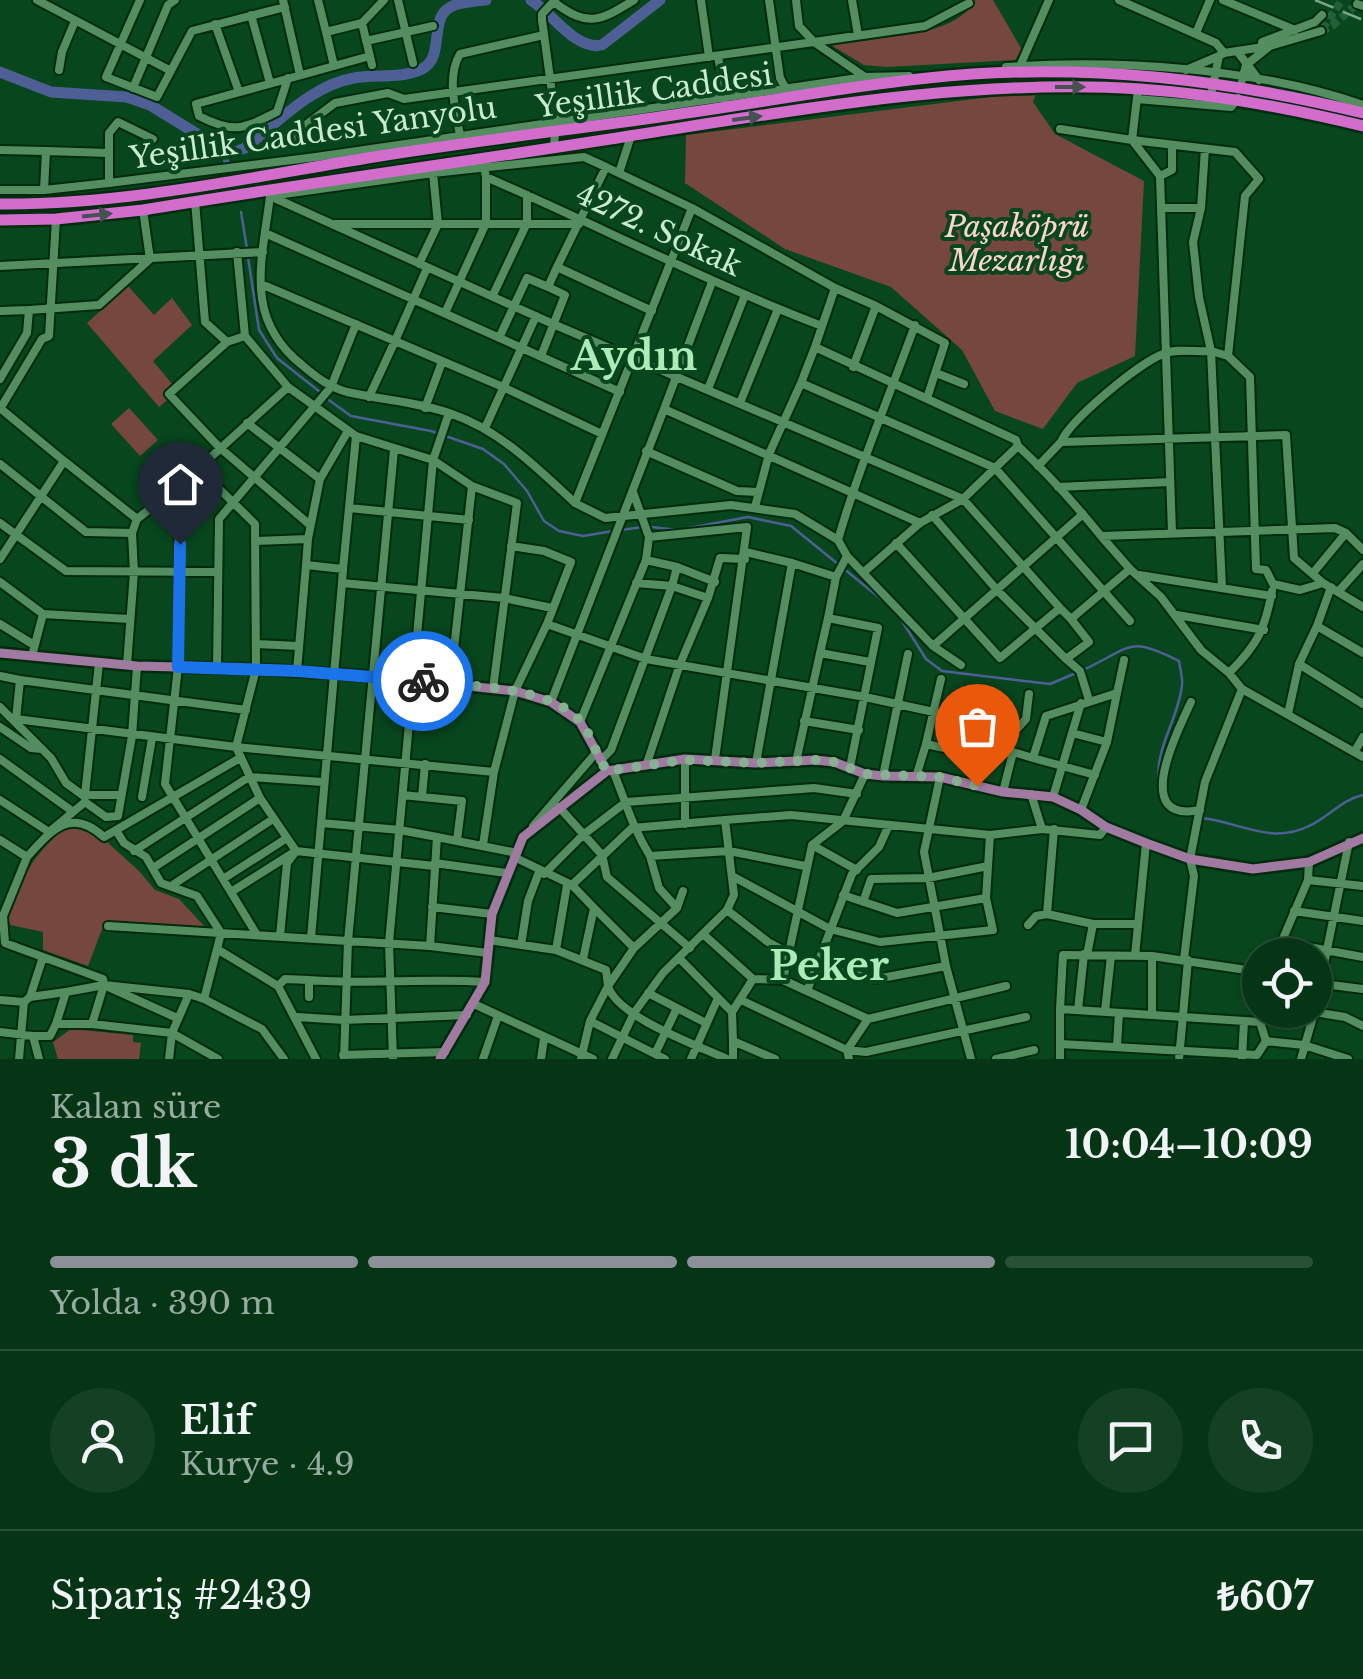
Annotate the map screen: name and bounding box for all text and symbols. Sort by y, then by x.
street label: Yeşillik Caddesi [532,56,775,126]
one-way arrow [1054,79,1086,95]
street label: Yeşillik Caddesi Yanyolu [126,88,499,177]
one-way arrow [731,109,763,125]
street label: 4272. Sokak [570,175,748,284]
one-way arrow [82,207,114,223]
park label: Paşaköprü Mezarlığı [944,208,1089,279]
district label: Aydın [570,331,697,381]
pin [138,442,223,545]
icon: home [153,457,208,512]
courier [373,631,473,731]
icon: bike [396,654,451,709]
pin [935,684,1020,787]
icon: bag [950,699,1005,754]
map controls [1242,938,1332,1028]
button: locate [1242,938,1332,1028]
district label: Peker [769,941,889,991]
text: Kalan süre [50,1087,221,1127]
text: 10:04–10:09 [1065,1121,1313,1168]
text: 3 dk [50,1124,197,1205]
text: Yolda · 390 m [50,1283,275,1323]
button: person [50,1388,155,1493]
button: chat [1078,1388,1183,1493]
button: phone [1208,1388,1313,1493]
text: Elif [180,1397,253,1444]
text: Kurye · 4.9 [180,1444,355,1484]
text: Sipariş #2439 [50,1572,312,1619]
text: ₺607 [1217,1573,1313,1620]

